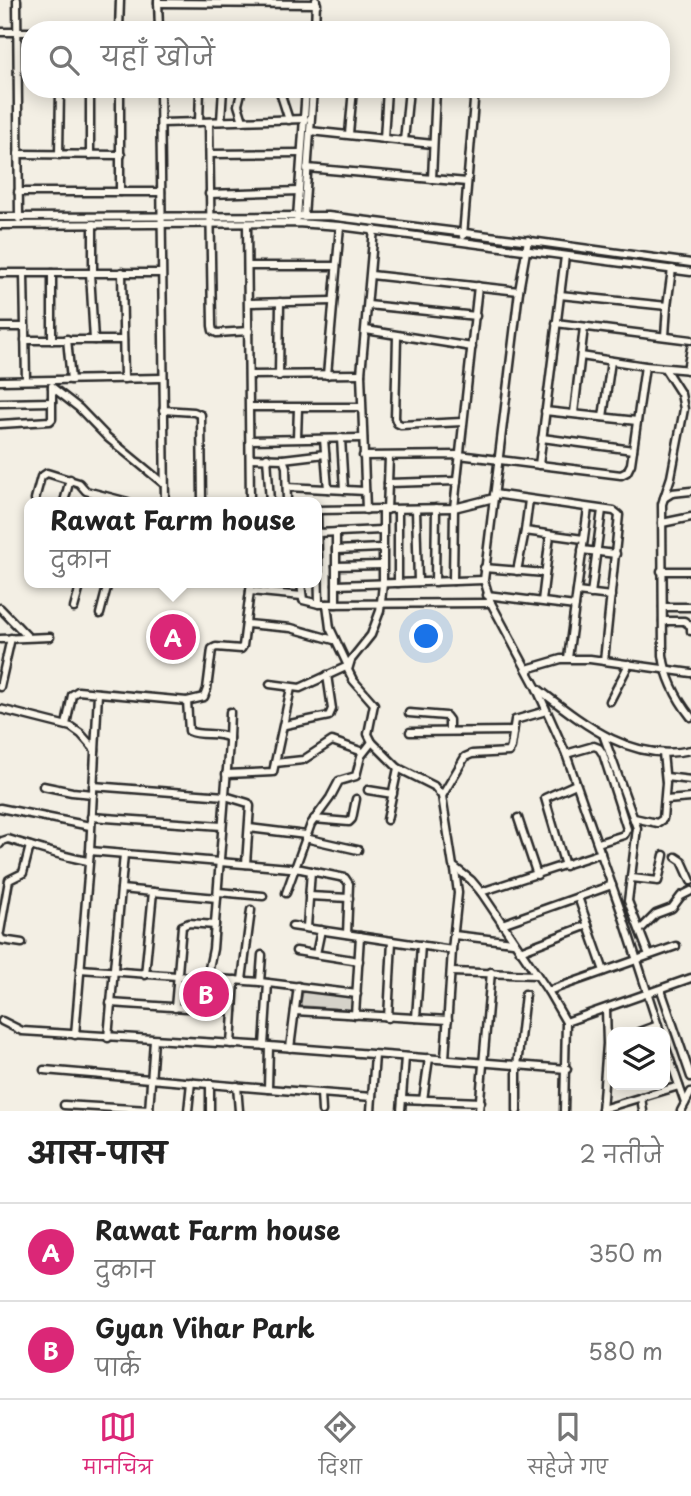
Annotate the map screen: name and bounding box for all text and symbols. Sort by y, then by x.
search box [21,21,670,98]
text: यहाँ खोजें [101,36,215,75]
icon: search [45,41,83,79]
popup [24,497,322,588]
text: Rawat Farm house [50,500,296,539]
text: दुकान [50,541,110,576]
pin: A [150,611,196,663]
your location [409,619,443,653]
pin: B [183,968,229,1020]
map controls [607,1027,670,1090]
button: layers [607,1027,670,1090]
text: आस-पास [28,1129,167,1174]
text: 2 नतीजे [580,1136,663,1171]
text: Rawat Farm house [95,1210,340,1249]
text: A [42,1235,60,1270]
text: 350 m [588,1235,663,1270]
text: दुकान [95,1251,155,1286]
text: Gyan Vihar Park [95,1308,315,1347]
text: B [43,1333,59,1368]
text: 580 m [588,1333,663,1368]
text: पार्क [95,1349,140,1384]
tab: मानचित्र [83,1408,153,1488]
tab: दिशा [319,1408,362,1488]
tab: सहेजे गए [528,1408,608,1488]

